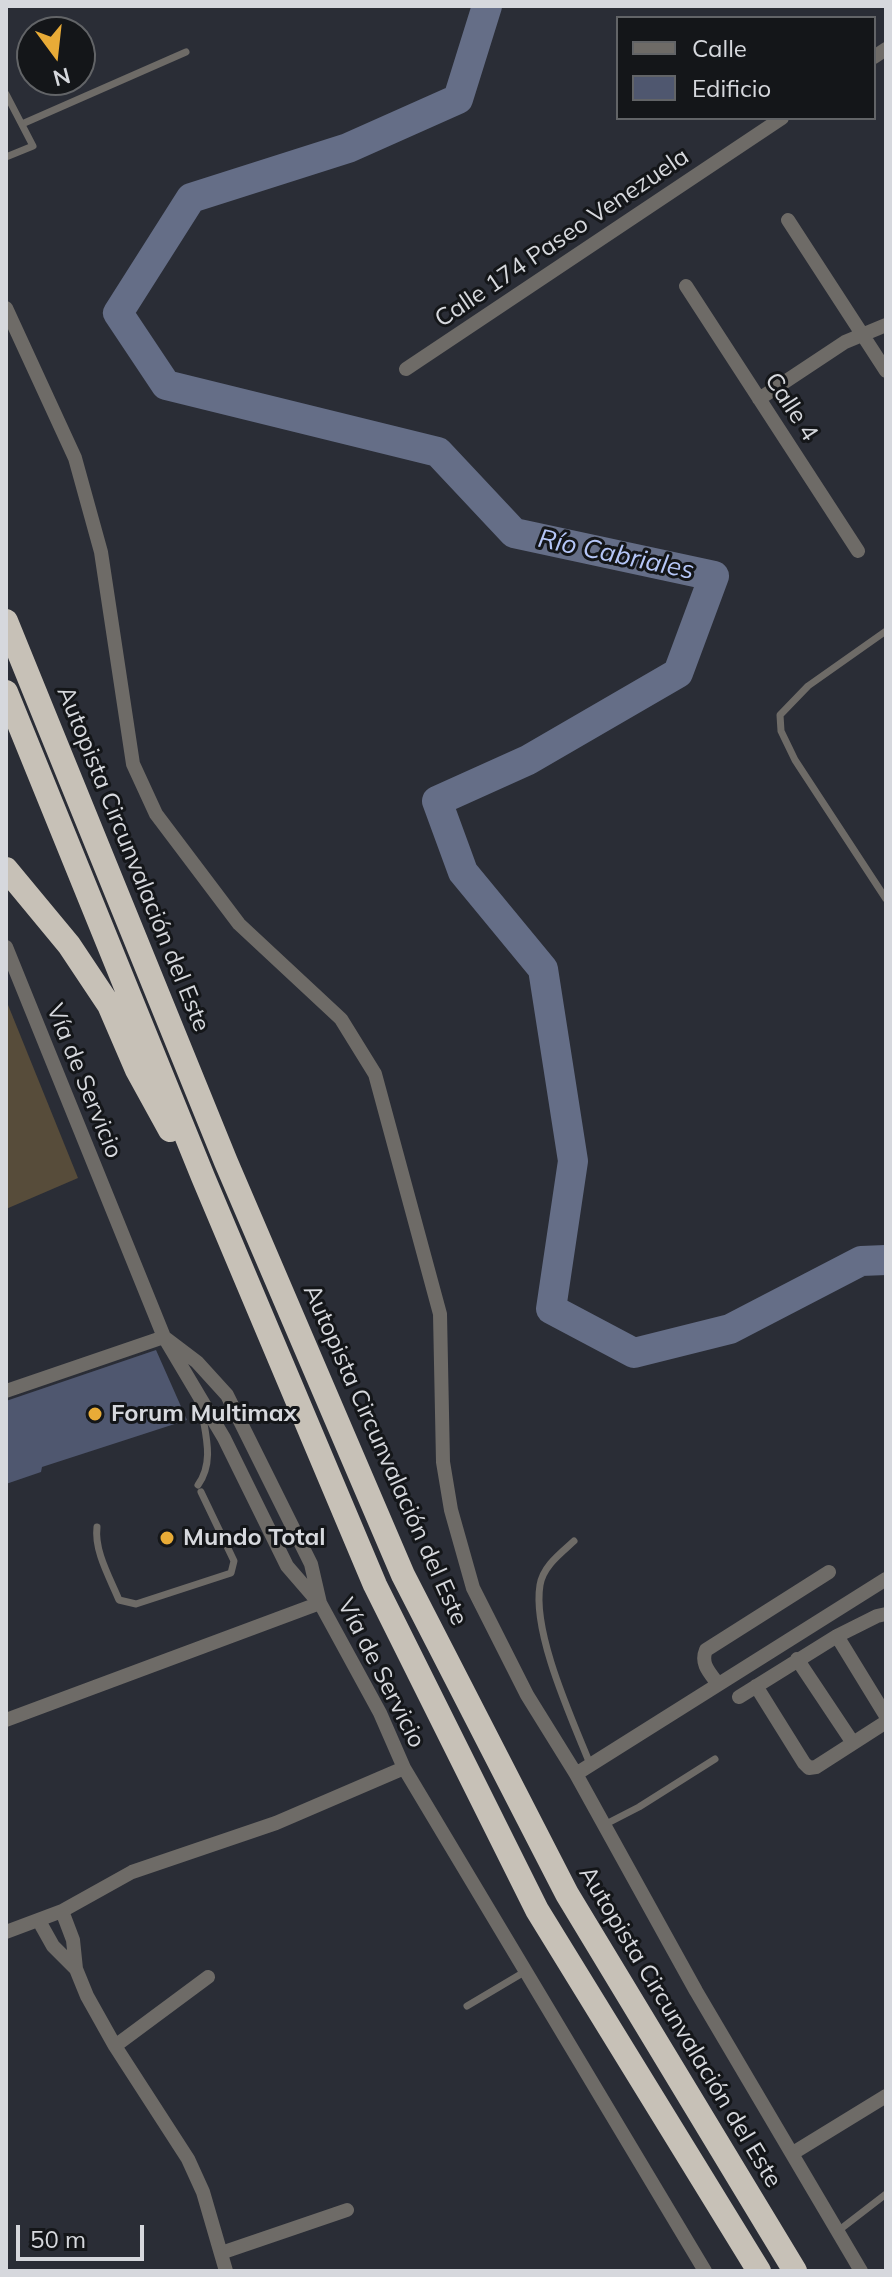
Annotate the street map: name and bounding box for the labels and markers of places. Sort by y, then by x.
place label: Forum Multimax [111,1400,297,1428]
marker: Forum Multimax [86,1405,104,1423]
place label: Mundo Total [183,1524,326,1552]
marker: Mundo Total [158,1529,176,1547]

